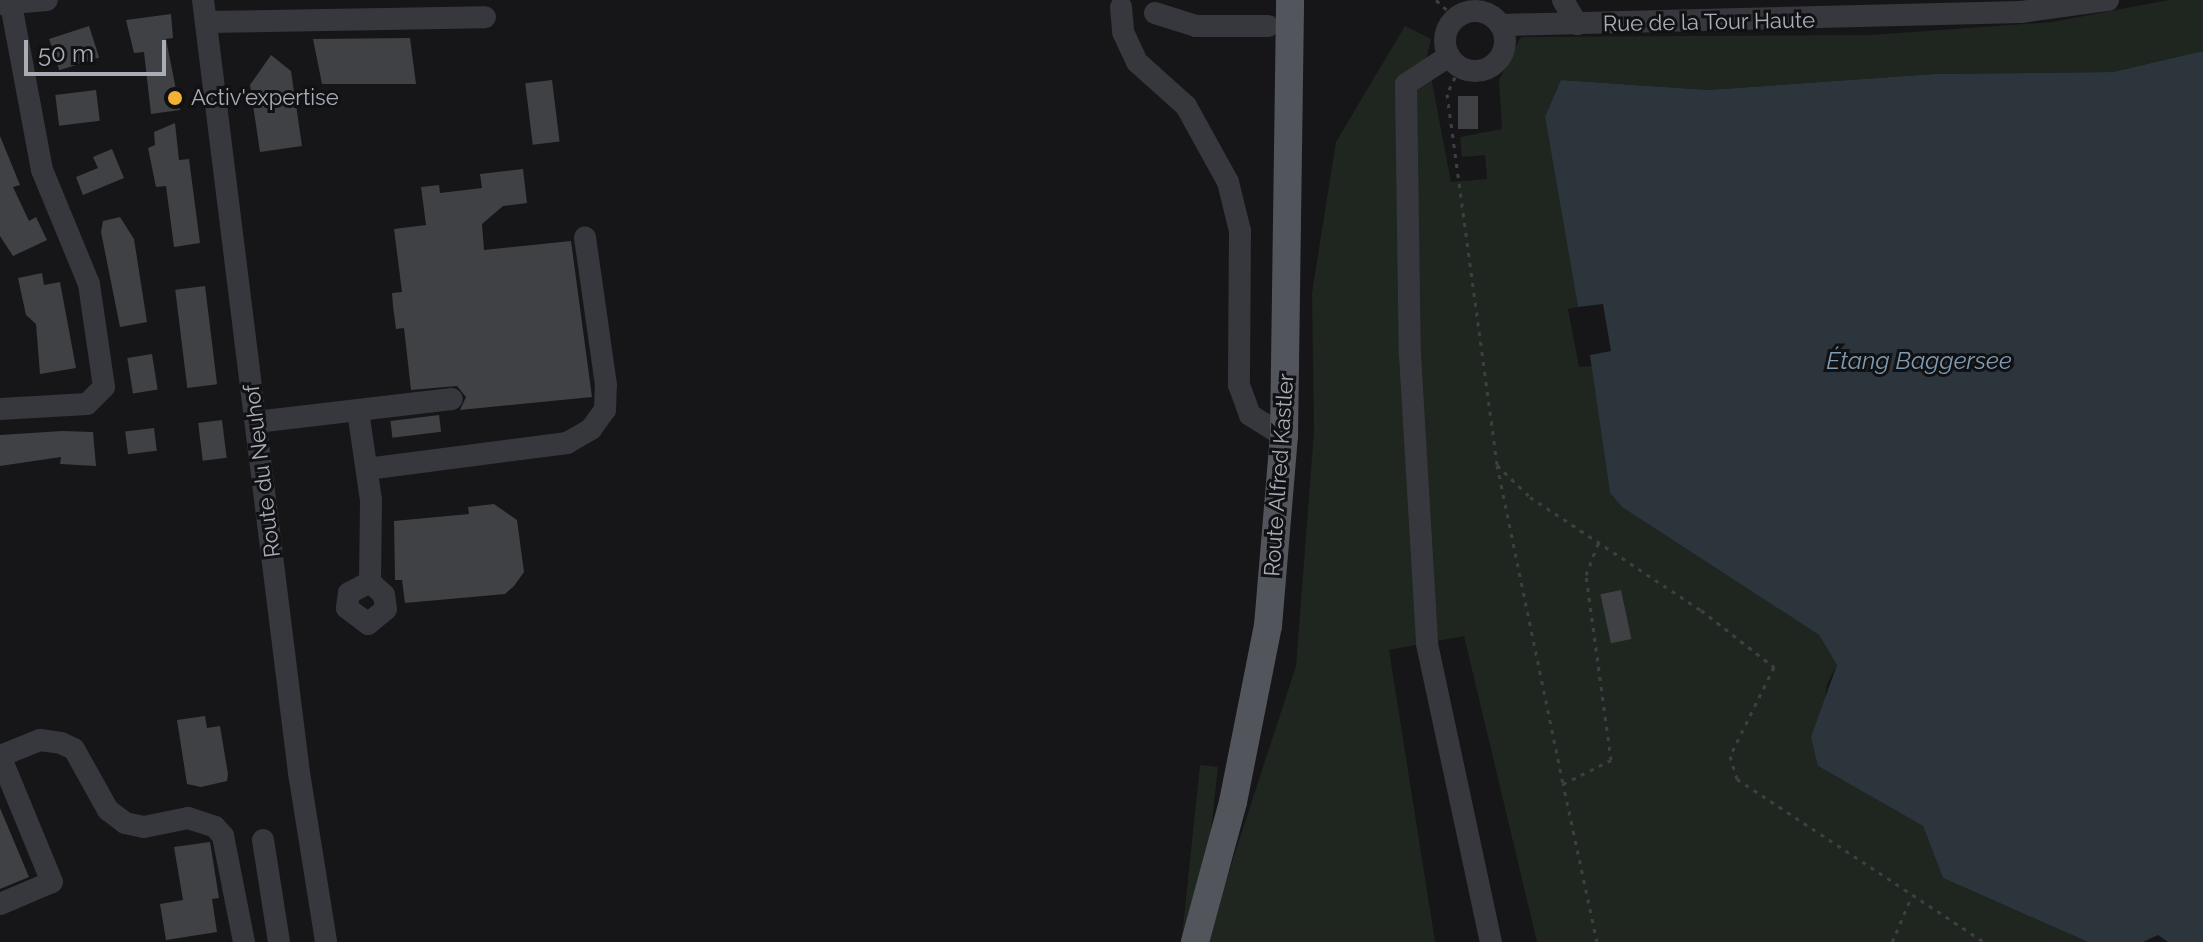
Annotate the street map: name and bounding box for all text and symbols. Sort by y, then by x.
street label: Rue de la Tour Haute [1602,7,1816,37]
scale bar [28,24,170,74]
text: 50 m [38,39,94,68]
place label: Activ'expertise [191,85,339,111]
marker: Activ'expertise [166,89,184,107]
water label: Étang Baggersee [1826,347,2012,375]
street label: Route Alfred Kastler [1259,372,1299,578]
street label: Route du Neuhof [238,383,286,559]

